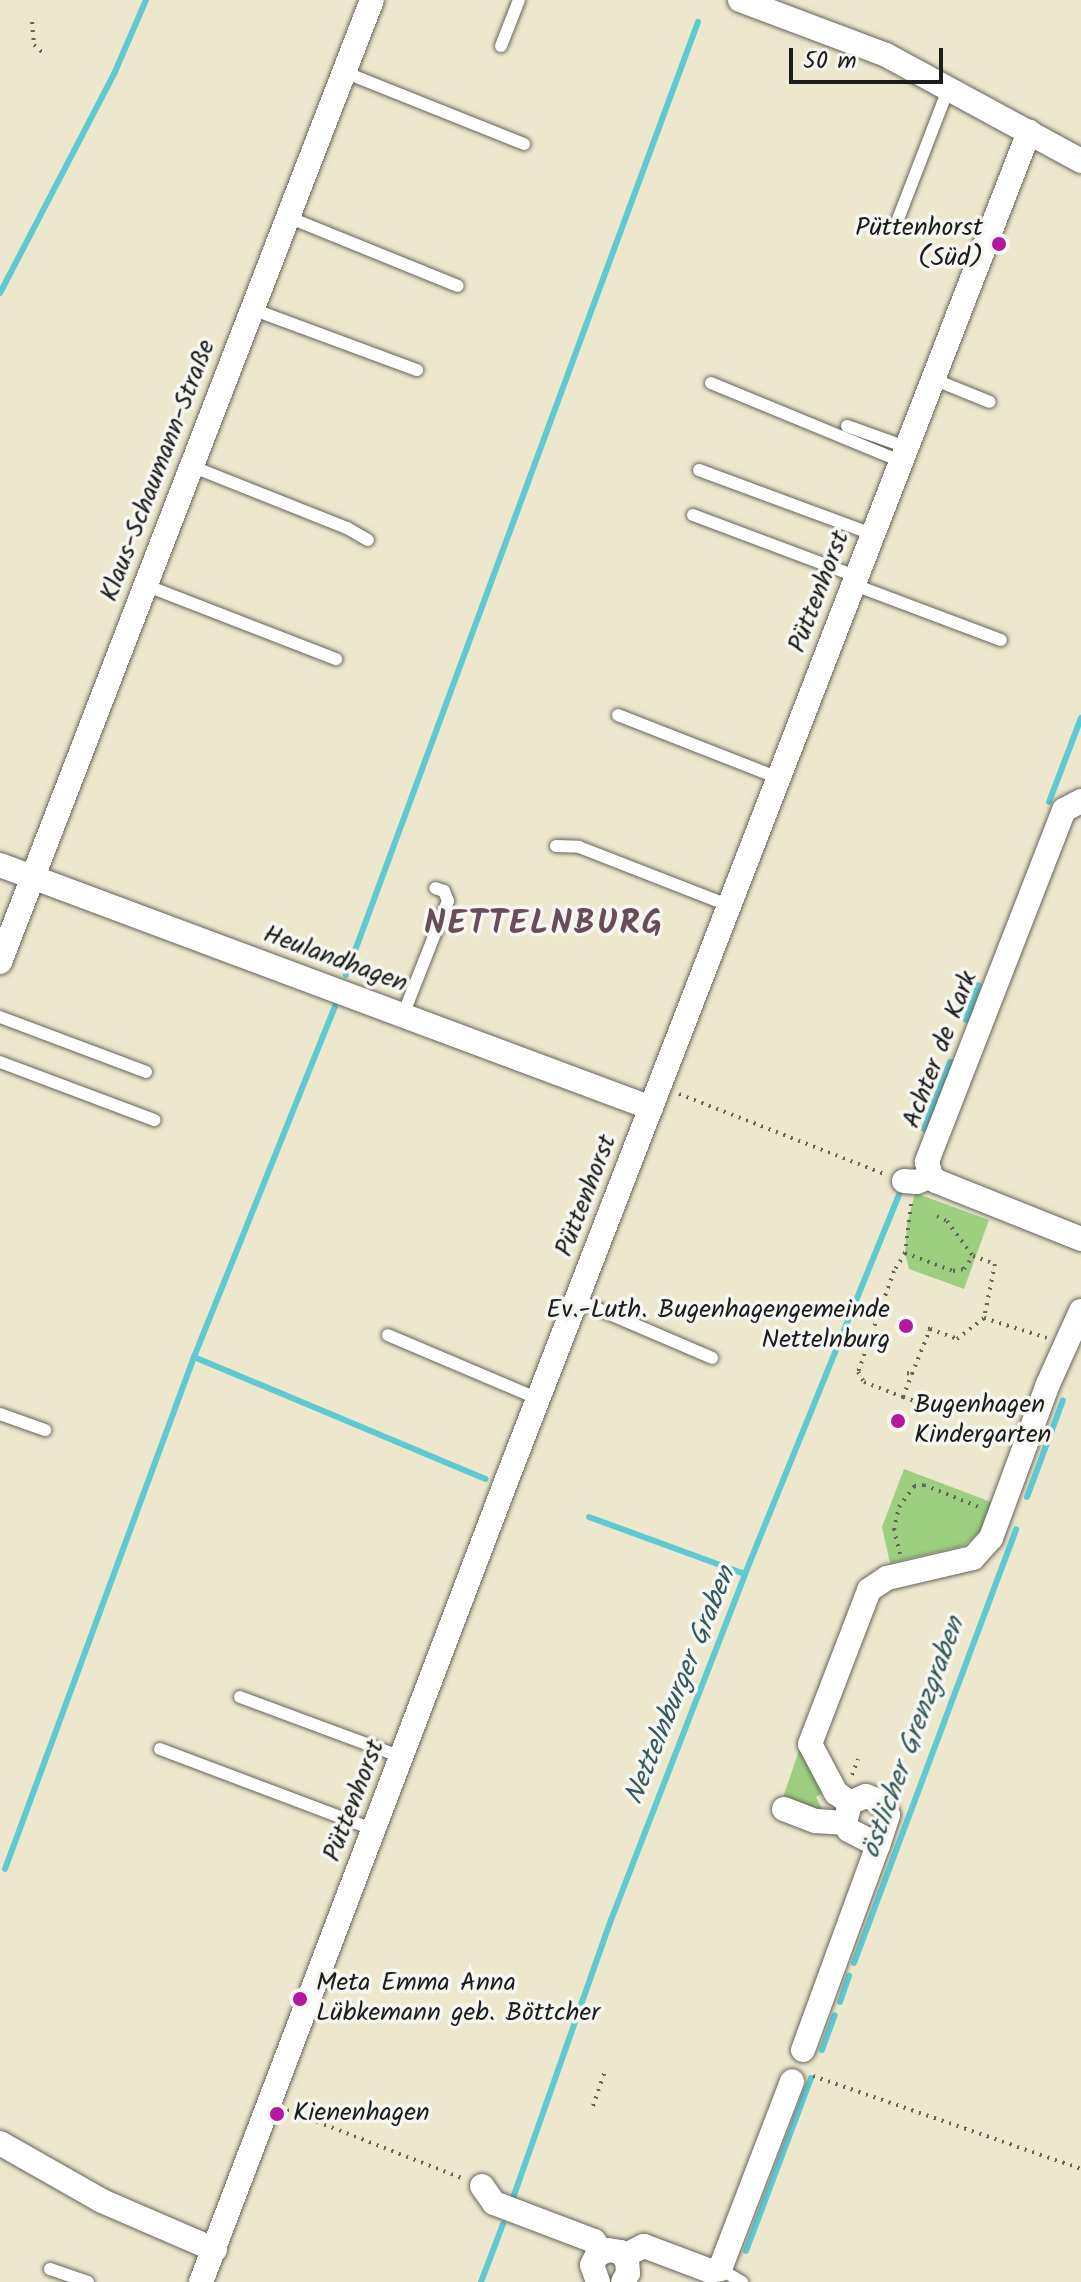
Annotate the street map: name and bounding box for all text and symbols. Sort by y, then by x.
scale bar [793,32,947,82]
text: 50 m [803,42,857,81]
place label: Püttenhorst (Süd) [855,213,983,274]
marker: Püttenhorst (Süd) [990,235,1008,253]
street label: Klaus-Schaumann-Straße [95,336,223,606]
street label: Püttenhorst [783,527,857,657]
district label: NETTELNBURG [424,905,664,945]
street label: Heulandhagen [259,920,411,1000]
street label: Achter de Kark [897,967,985,1133]
street label: Püttenhorst [550,1131,624,1261]
place label: Ev.-Luth. Bugenhagengemeinde Nettelnburg [546,1295,890,1356]
marker: Ev.-Luth. Bugenhagengemeinde Nettelnburg [897,1317,915,1335]
place label: Bugenhagen Kindergarten [914,1390,1051,1452]
marker: Bugenhagen Kindergarten [889,1412,907,1430]
water label: Nettelnburger Graben [618,1562,744,1810]
water label: östlicher Grenzgraben [855,1613,973,1863]
street label: Püttenhorst [318,1736,392,1866]
place label: Meta Emma Anna Lübkemann geb. Böttcher [316,1968,600,2030]
marker: Meta Emma Anna Lübkemann geb. Böttcher [291,1990,309,2008]
place label: Kienenhagen [293,2098,430,2130]
marker: Kienenhagen [268,2105,286,2123]

